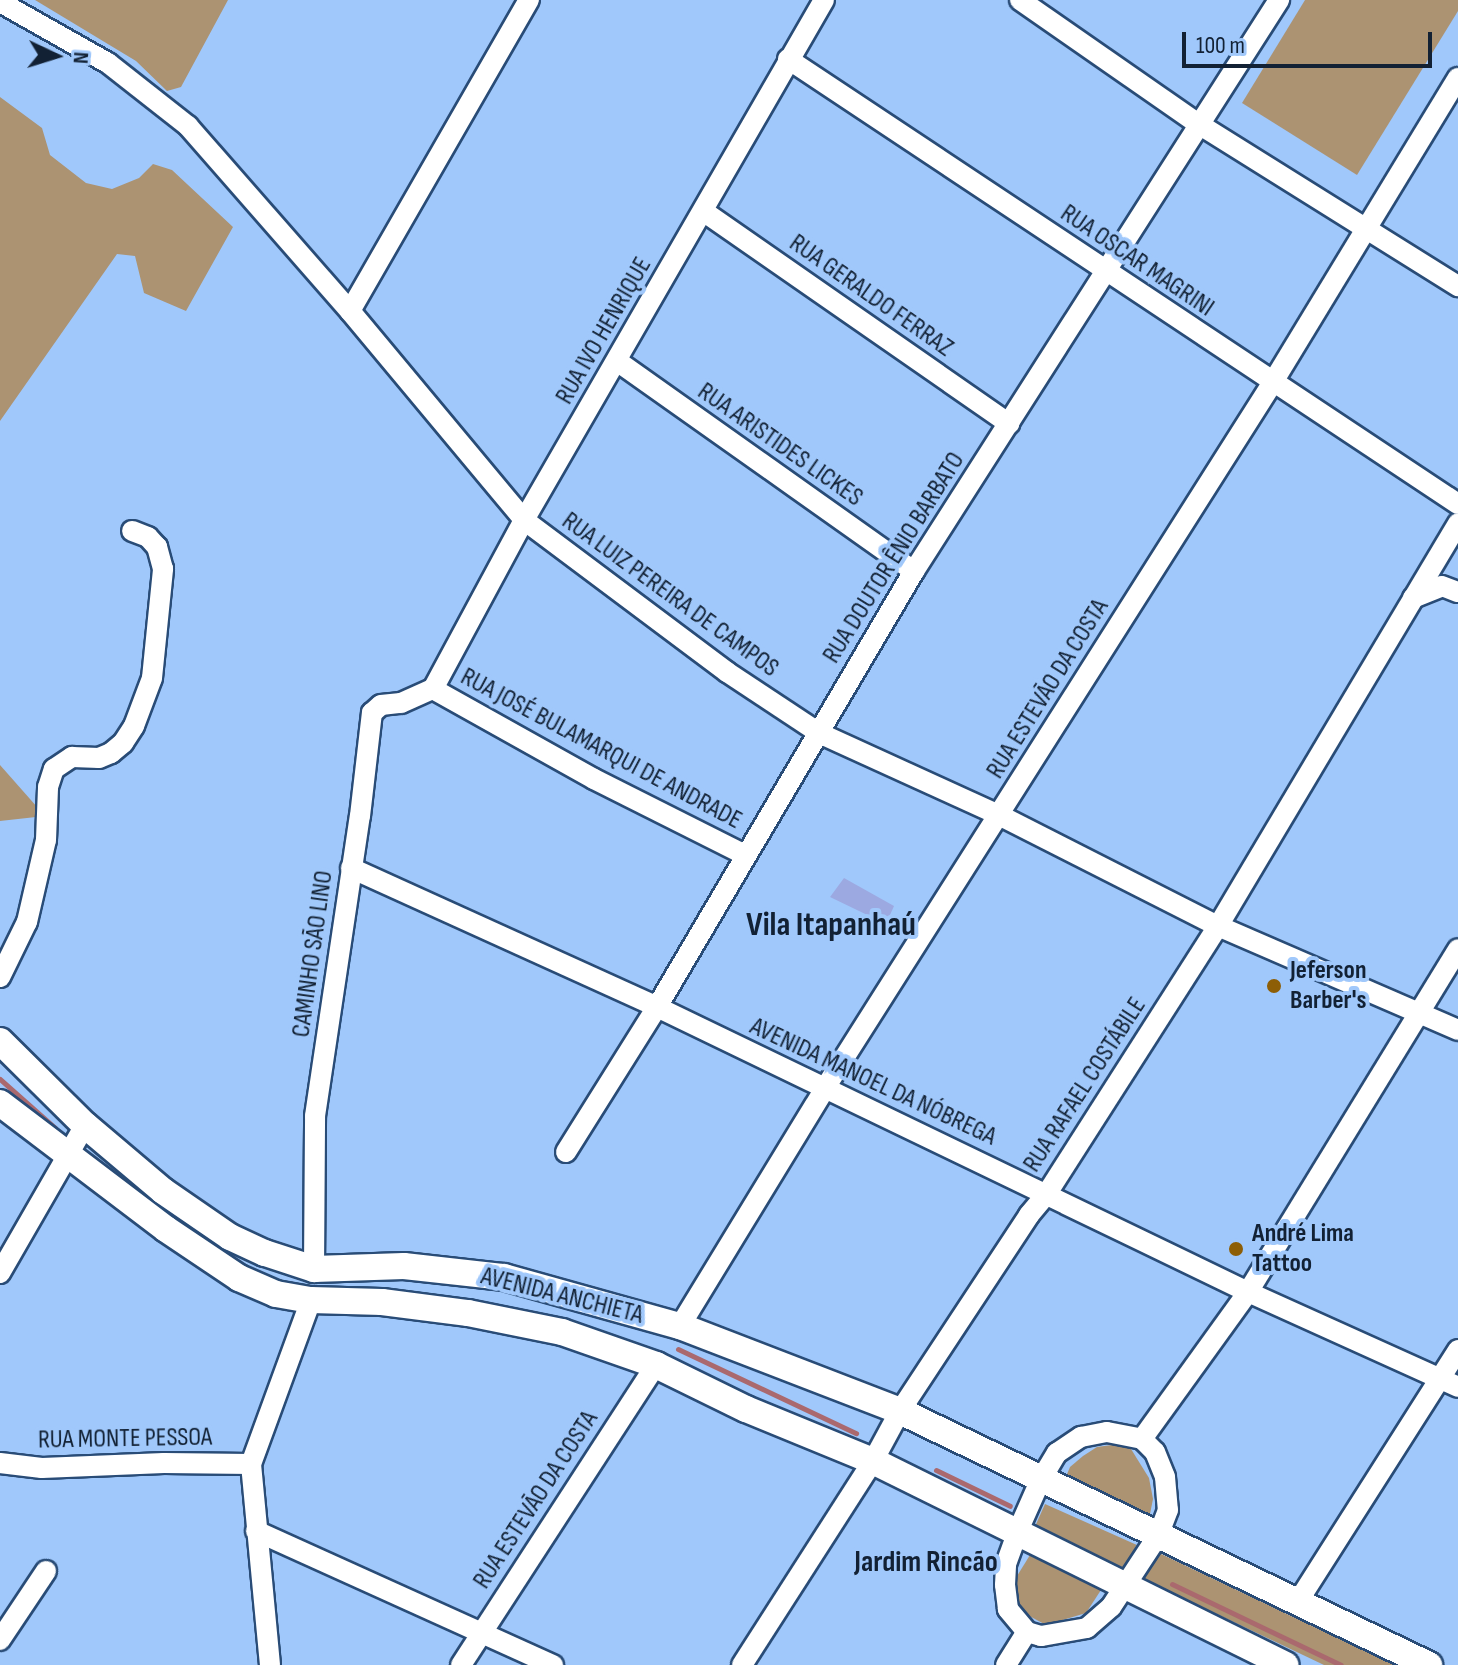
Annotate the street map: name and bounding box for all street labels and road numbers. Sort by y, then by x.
street label: RUA OSCAR MAGRINI [1054,198,1220,324]
street label: RUA GERALDO FERRAZ [783,228,959,364]
street label: RUA IVO HENRIQUE [549,252,659,410]
street label: RUA ARISTIDES LICKES [691,376,869,514]
street label: RUA DOUTOR ÊNIO BARBATO [816,447,972,669]
street label: RUA LUIZ PEREIRA DE CAMPOS [555,506,785,684]
street label: RUA ESTEVÃO DA COSTA [980,593,1116,785]
street label: RUA JOSÉ BULAMARQUI DE ANDRADE [455,662,747,836]
street label: CAMINHO SÃO LINO [286,869,340,1039]
street label: RUA RAFAEL COSTÁBILE [1017,992,1153,1178]
street label: AVENIDA MANOEL DA NÓBREGA [745,1011,1001,1153]
street label: AVENIDA ANCHIETA [478,1261,646,1331]
street label: RUA ESTEVÃO DA COSTA [467,1405,605,1595]
street label: RUA MONTE PESSOA [38,1422,212,1456]

